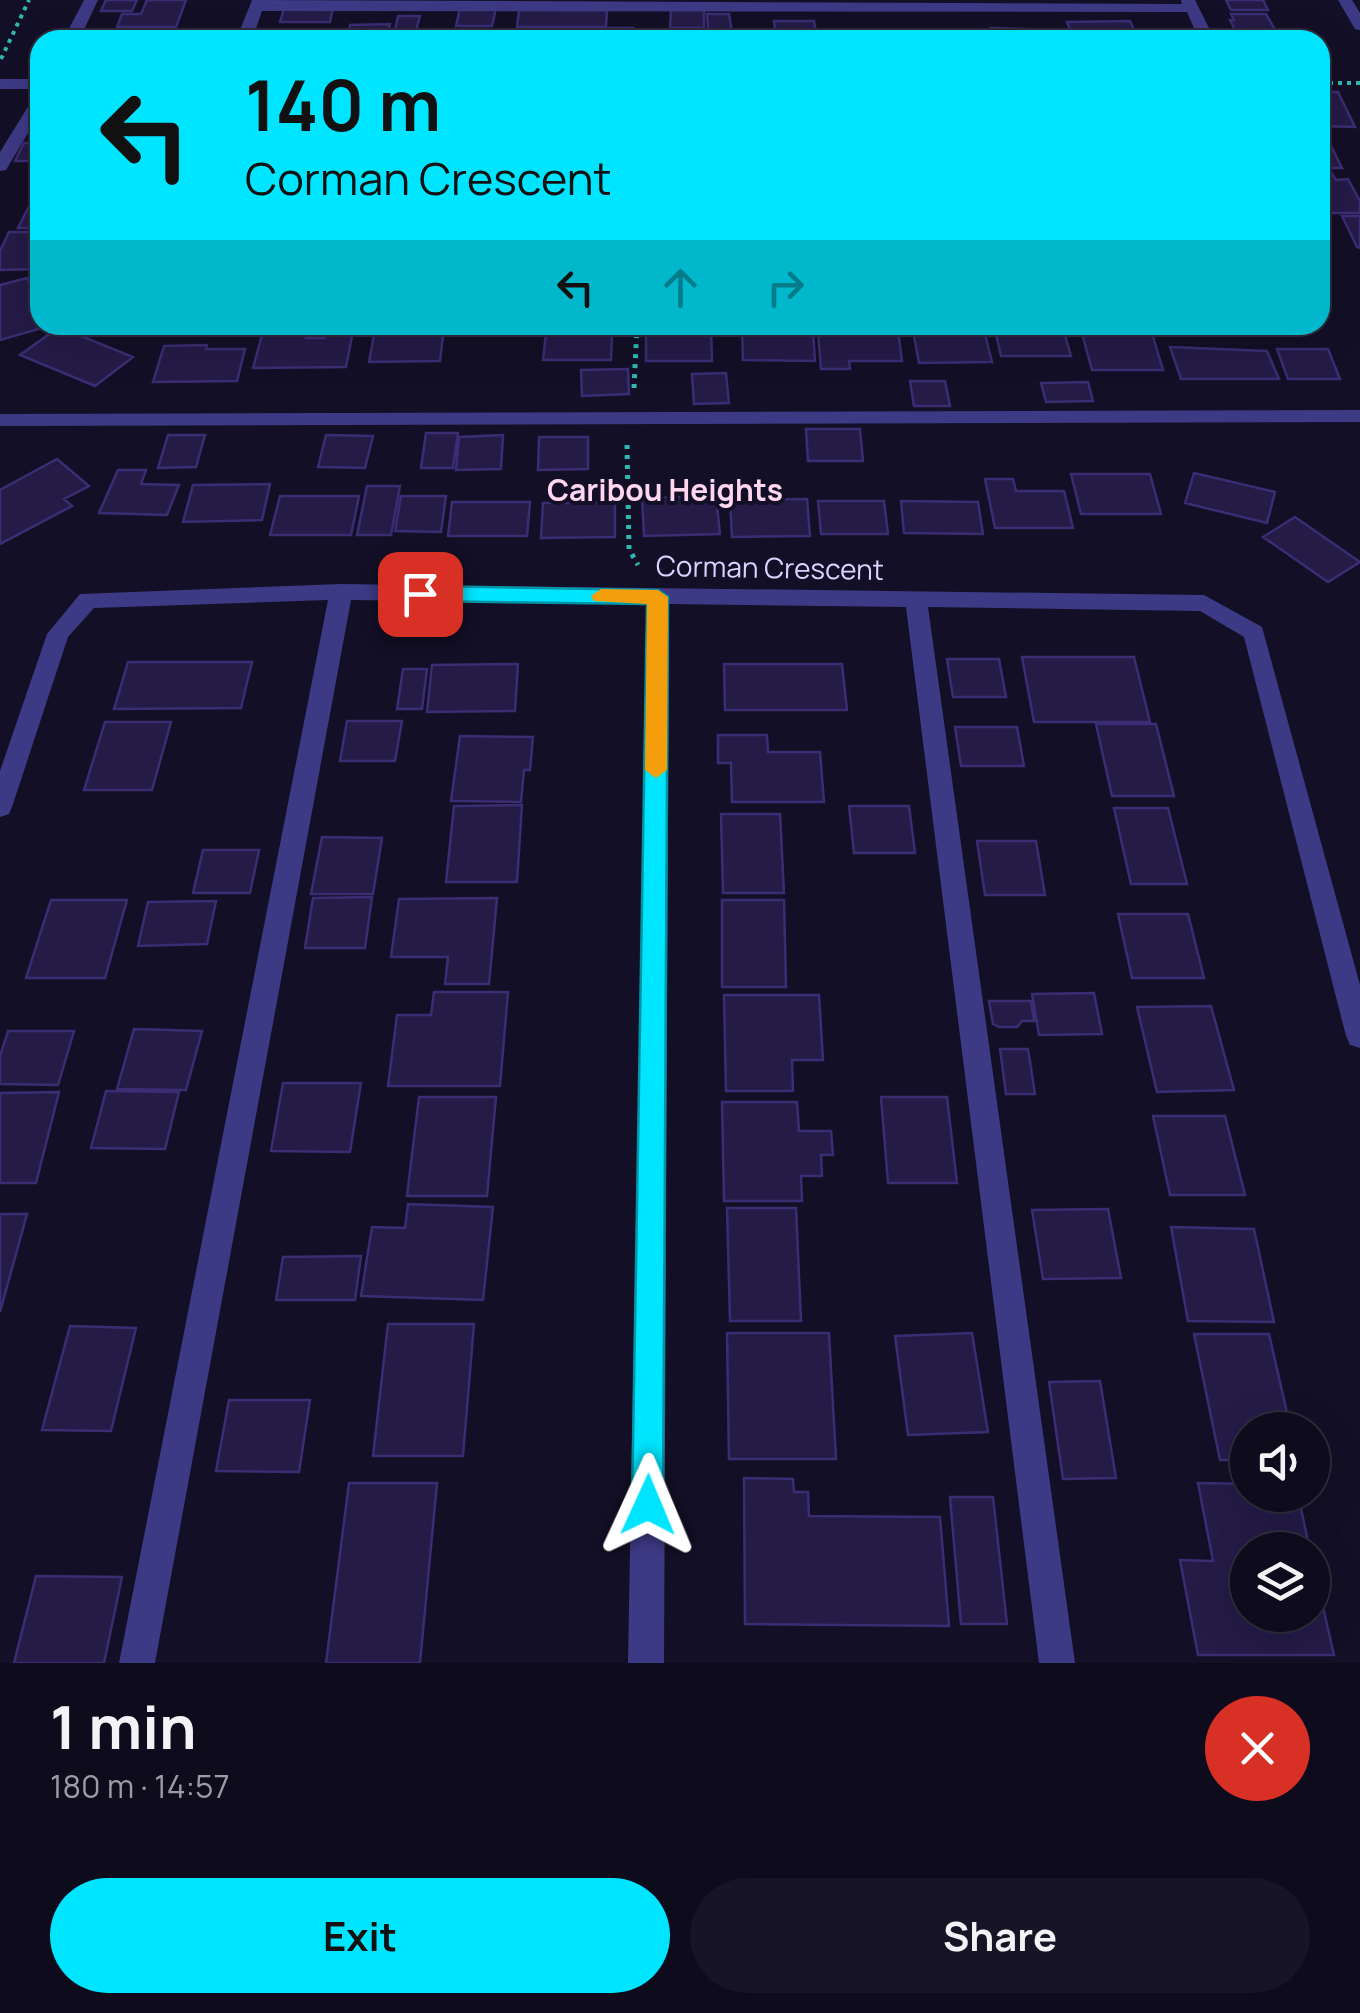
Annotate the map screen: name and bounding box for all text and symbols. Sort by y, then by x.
text: 140 m [245,56,441,152]
icon: left [80,70,210,200]
text: Corman Crescent [245,147,611,209]
icon: left [548,260,603,315]
icon: ahead [653,260,708,315]
icon: right [758,260,813,315]
district label: Caribou Heights [547,469,783,510]
street label: Corman Crescent [656,546,884,588]
pin [378,552,463,637]
icon: arrive [393,567,448,622]
map controls [1230,1412,1330,1632]
button: sound [1230,1412,1330,1512]
position arrow [596,1453,700,1557]
button: layers [1230,1532,1330,1632]
text: 1 min [50,1685,197,1767]
button: close [1205,1696,1310,1801]
text: 180 m · 14:57 [50,1764,230,1808]
button: Exit [50,1878,670,1993]
button: Share [690,1878,1310,1993]

